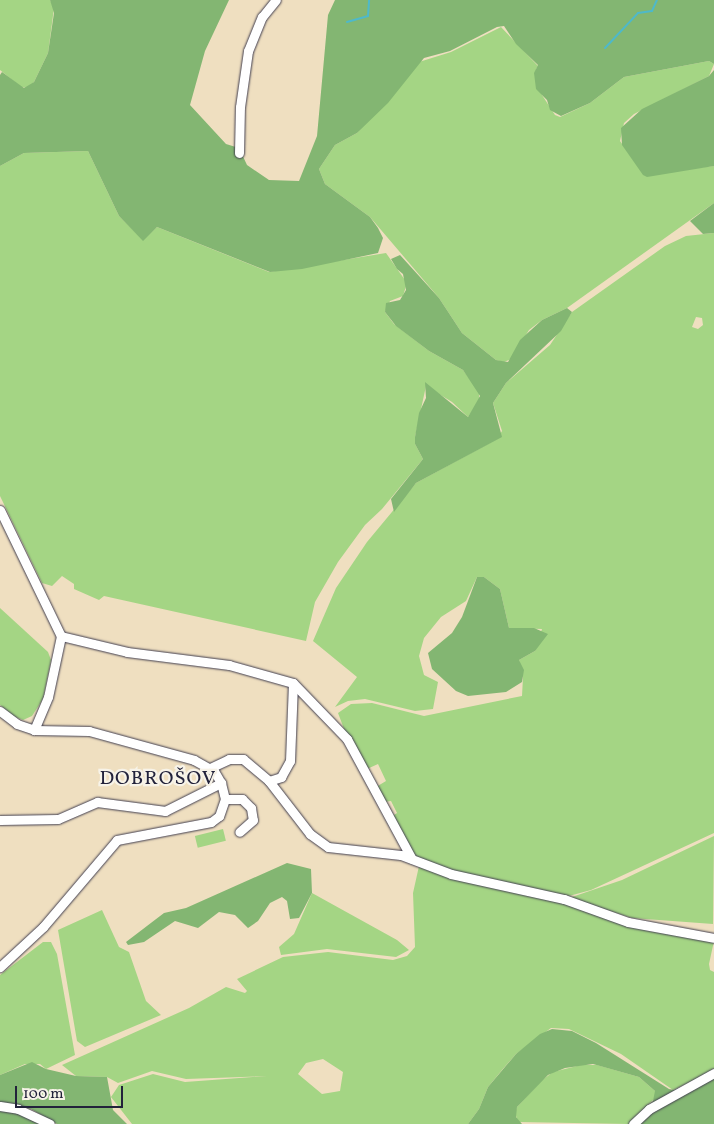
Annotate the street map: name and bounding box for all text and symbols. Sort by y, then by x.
district label: DOBROŠOV [99,767,217,791]
scale bar [18,1076,125,1108]
text: 100 m [23,1084,63,1105]

